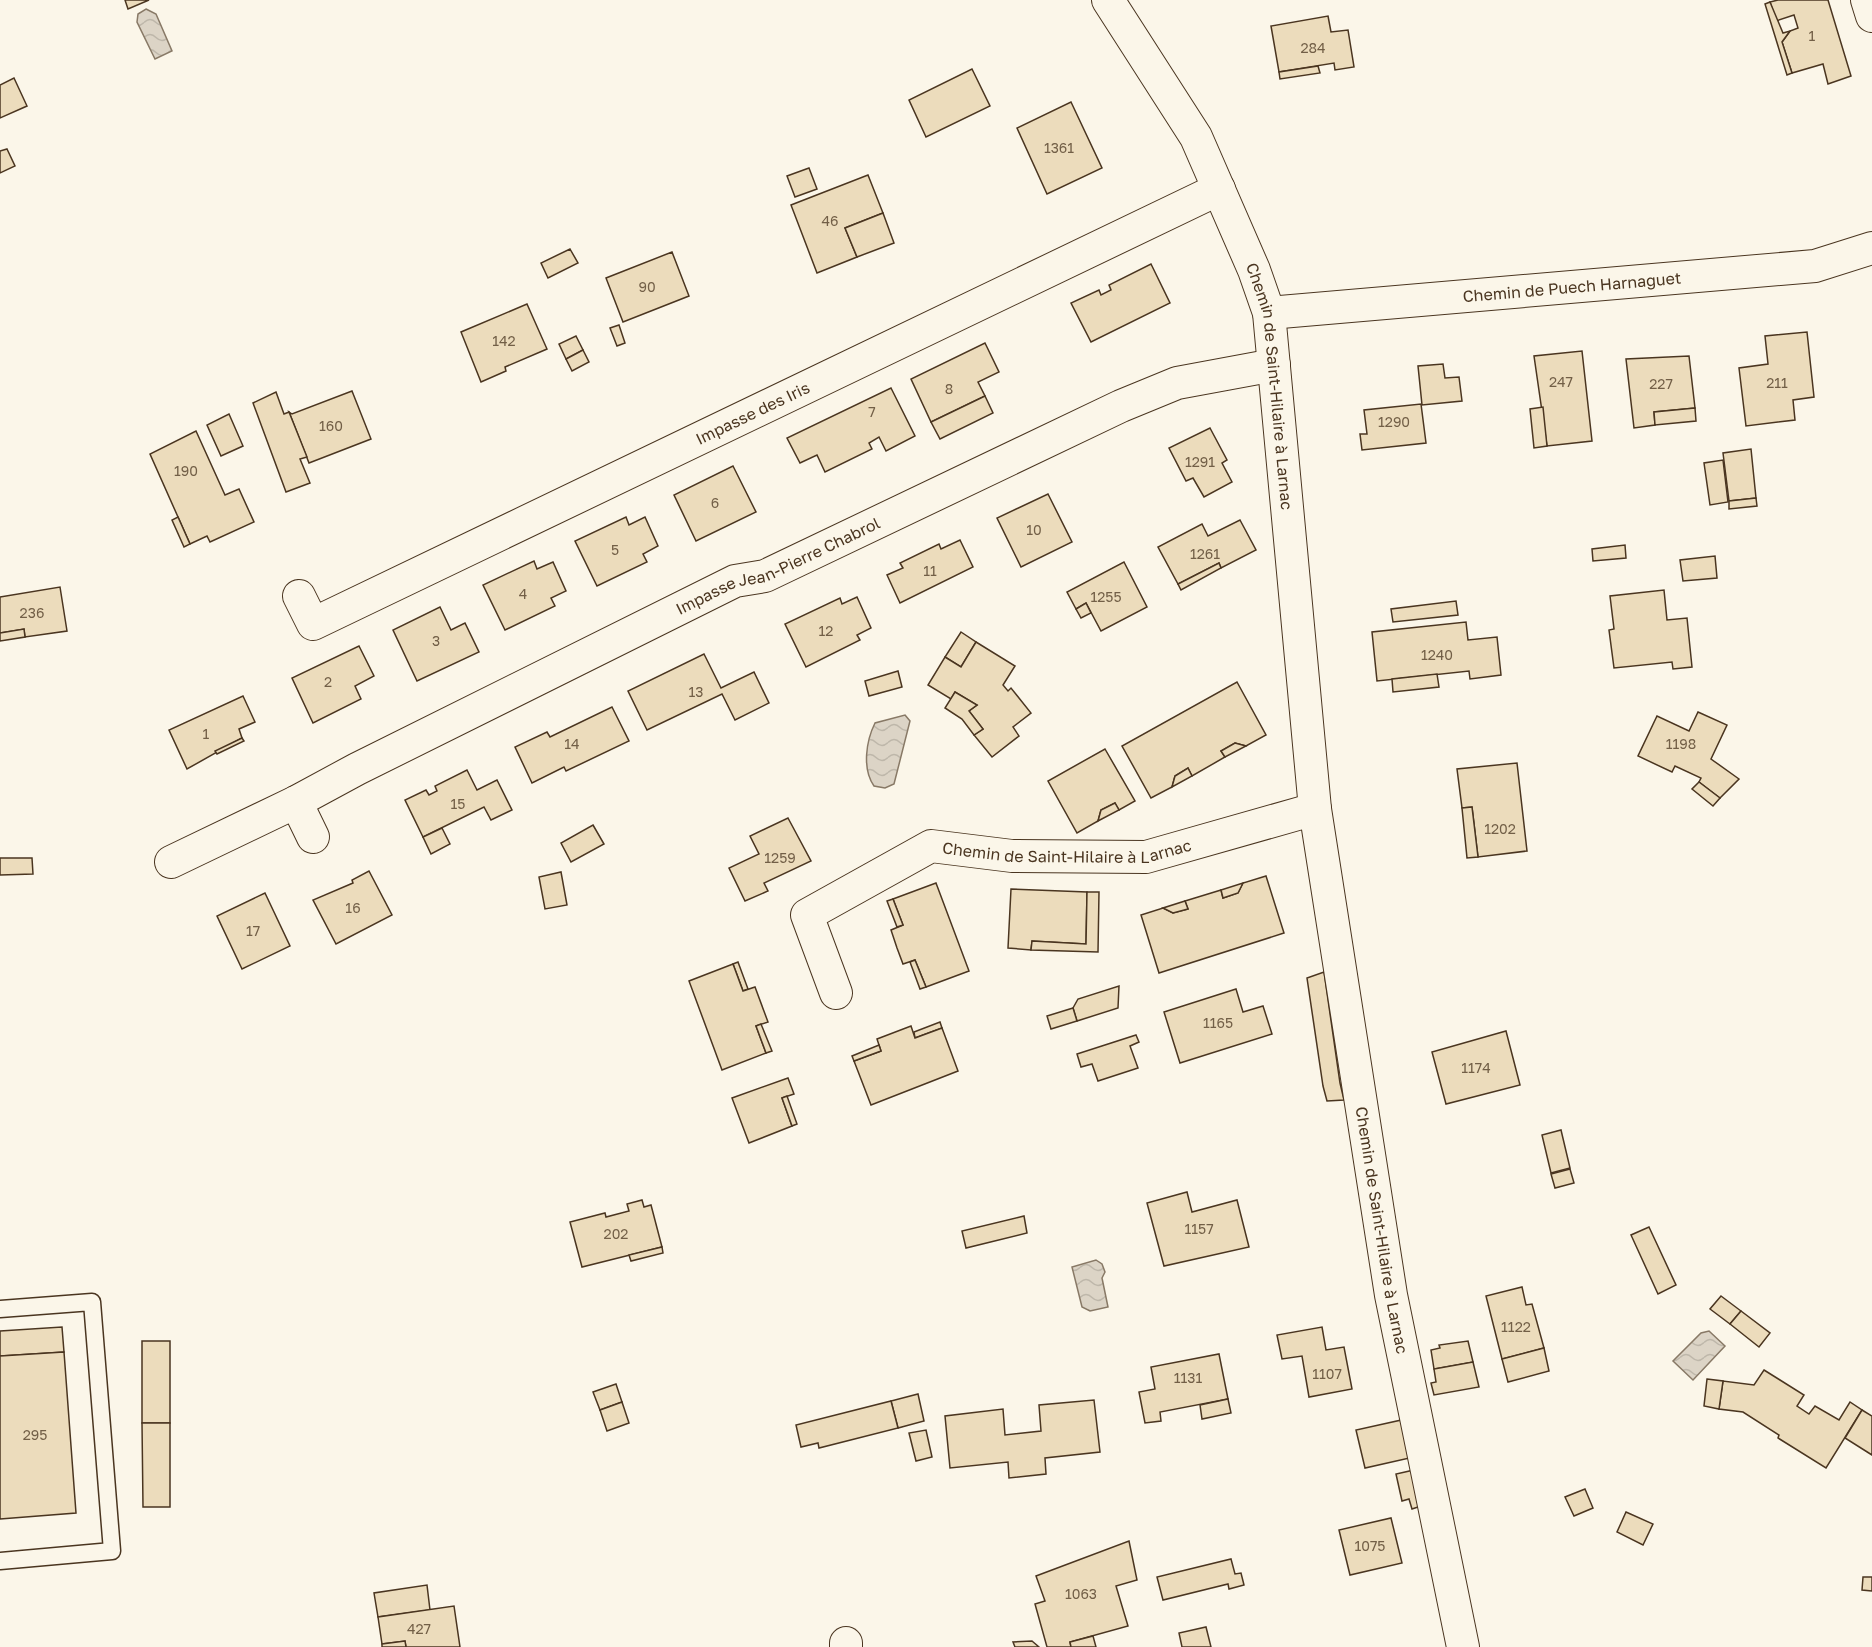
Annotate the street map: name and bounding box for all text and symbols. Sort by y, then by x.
house number: 1 [1809,27,1816,44]
house number: 284 [1300,39,1326,56]
house number: 1361 [1044,139,1074,156]
house number: 46 [821,212,839,229]
street label: Chemin de Saint-Hilaire à Larnac [1242,259,1297,511]
street label: Chemin de Puech Harnaguet [1462,268,1682,306]
house number: 90 [638,278,656,295]
house number: 142 [492,332,516,349]
house number: 247 [1549,373,1573,390]
house number: 211 [1766,374,1788,391]
house number: 227 [1649,375,1673,392]
street label: Impasse des Iris [692,377,813,449]
house number: 8 [945,380,953,397]
house number: 7 [868,403,876,420]
house number: 1290 [1378,413,1410,430]
house number: 160 [319,417,343,434]
house number: 1291 [1185,453,1215,470]
house number: 190 [174,462,198,479]
house number: 6 [711,494,719,511]
street label: Impasse Jean-Pierre Chabrol [672,513,883,619]
house number: 10 [1026,521,1042,538]
house number: 5 [611,541,619,558]
house number: 1261 [1190,545,1220,562]
house number: 11 [923,562,937,579]
house number: 4 [519,585,527,602]
house number: 1255 [1090,588,1122,605]
house number: 236 [20,604,44,621]
house number: 12 [819,622,833,639]
house number: 3 [432,632,440,649]
house number: 1240 [1421,646,1453,663]
house number: 2 [324,673,332,690]
house number: 13 [689,683,703,700]
house number: 1 [203,725,210,742]
house number: 14 [564,735,580,752]
house number: 1198 [1666,735,1696,752]
house number: 15 [451,795,465,812]
house number: 1202 [1484,820,1516,837]
street label: Chemin de Saint-Hilaire à Larnac [941,835,1194,867]
house number: 1259 [764,849,796,866]
house number: 16 [345,899,361,916]
house number: 17 [246,922,260,939]
house number: 1165 [1203,1014,1233,1031]
house number: 1174 [1461,1059,1491,1076]
street label: Chemin de Saint-Hilaire à Larnac [1352,1105,1413,1356]
house number: 1157 [1184,1220,1214,1237]
house number: 202 [604,1225,628,1242]
house number: 1122 [1501,1318,1531,1335]
house number: 1107 [1312,1365,1342,1382]
house number: 1131 [1174,1369,1202,1386]
house number: 295 [23,1426,47,1443]
house number: 1075 [1354,1537,1386,1554]
house number: 1063 [1065,1585,1097,1602]
house number: 427 [407,1620,431,1637]

